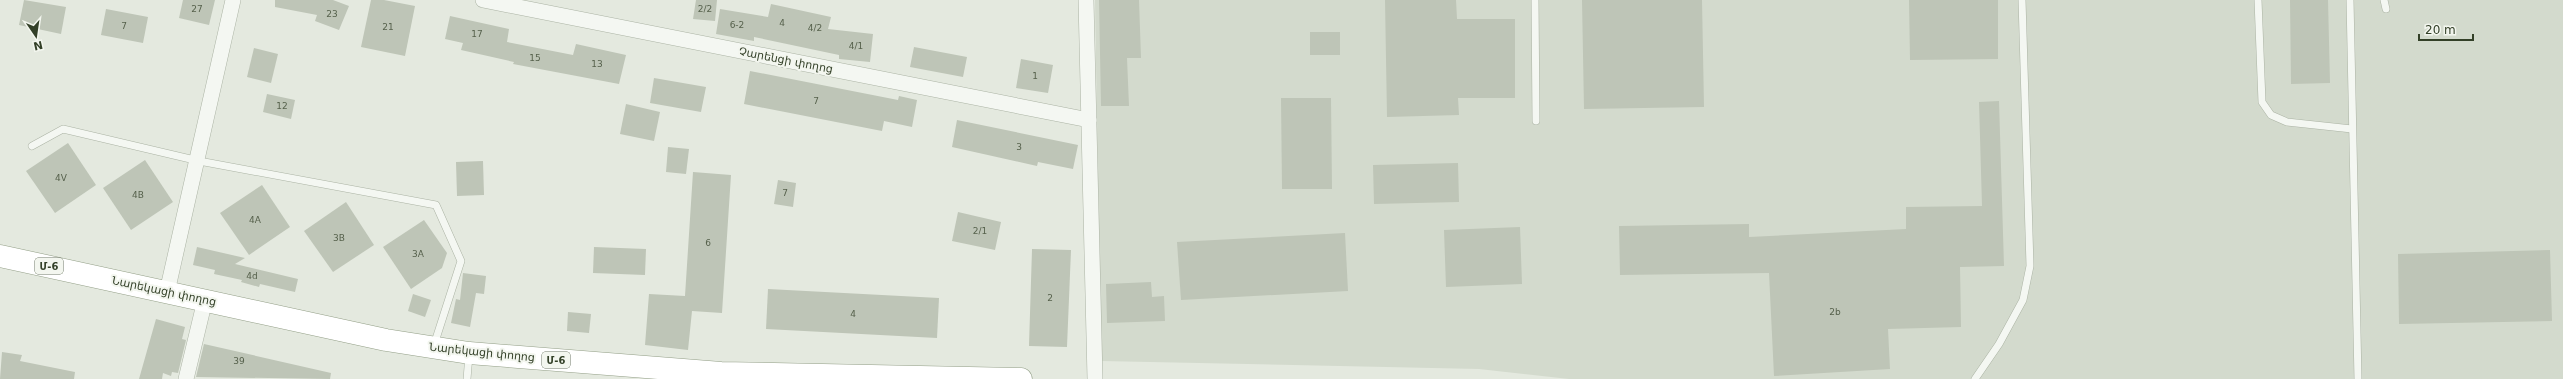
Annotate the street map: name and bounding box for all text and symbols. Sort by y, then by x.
house number: 27 [191,4,203,14]
house number: 2/2 [698,4,712,14]
house number: 23 [326,9,338,19]
north arrow [16,16,56,56]
scale bar [2419,16,2473,42]
house number: 4 [779,18,785,28]
house number: 6-2 [730,20,744,30]
house number: 7 [121,21,127,31]
house number: 21 [382,22,394,32]
house number: 4/2 [808,23,822,33]
text: 20 m [2425,23,2456,37]
house number: 17 [471,29,483,39]
text: N [32,38,44,53]
house number: 4/1 [849,41,863,51]
street label: Չարենցի փողոց [738,45,834,76]
house number: 15 [529,53,541,63]
house number: 13 [591,59,603,69]
house number: 1 [1032,71,1038,81]
house number: 7 [813,96,819,106]
house number: 12 [276,101,288,111]
house number: 3 [1016,142,1022,152]
house number: 4V [55,173,68,183]
house number: 7 [782,188,788,198]
house number: 4B [132,190,144,200]
house number: 4A [249,215,262,225]
house number: 2/1 [973,226,987,236]
house number: 3B [333,233,345,243]
house number: 6 [705,238,711,248]
house number: 3A [412,249,425,259]
road number: Մ-6 [35,258,63,274]
house number: 4d [246,271,258,281]
street label: Նարեկացի փողոց [111,274,217,309]
house number: 2 [1047,293,1053,303]
house number: 2b [1829,307,1841,317]
house number: 4 [850,309,856,319]
street label: Նարեկացի փողոց [428,340,536,365]
road number: Մ-6 [542,352,570,368]
house number: 39 [233,356,245,366]

